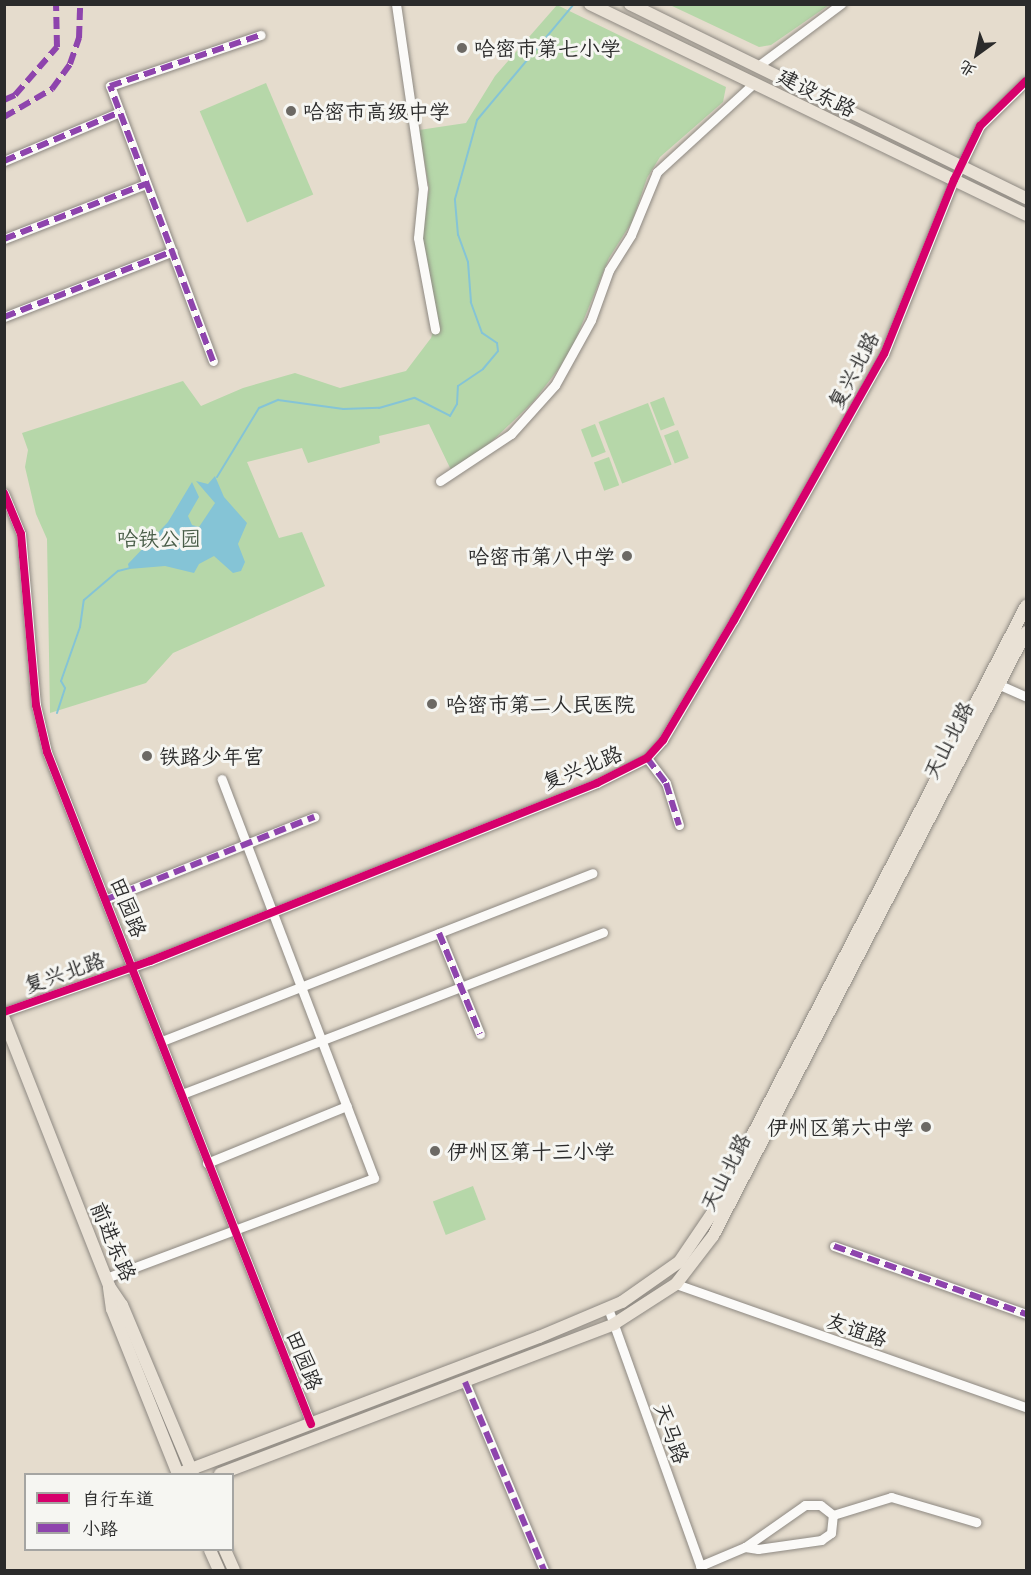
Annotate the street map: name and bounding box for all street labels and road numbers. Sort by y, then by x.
street label: 建设东路 [774,62,860,122]
street label: 复兴北路 [822,327,884,413]
street label: 天山北路 [918,697,978,783]
street label: 复兴北路 [538,740,626,794]
street label: 田园路 [106,873,152,941]
street label: 复兴北路 [20,946,108,998]
street label: 天山北路 [695,1129,755,1215]
street label: 前进东路 [86,1197,142,1285]
street label: 友谊路 [823,1307,891,1351]
street label: 田园路 [282,1326,328,1394]
street label: 天马路 [649,1399,695,1467]

